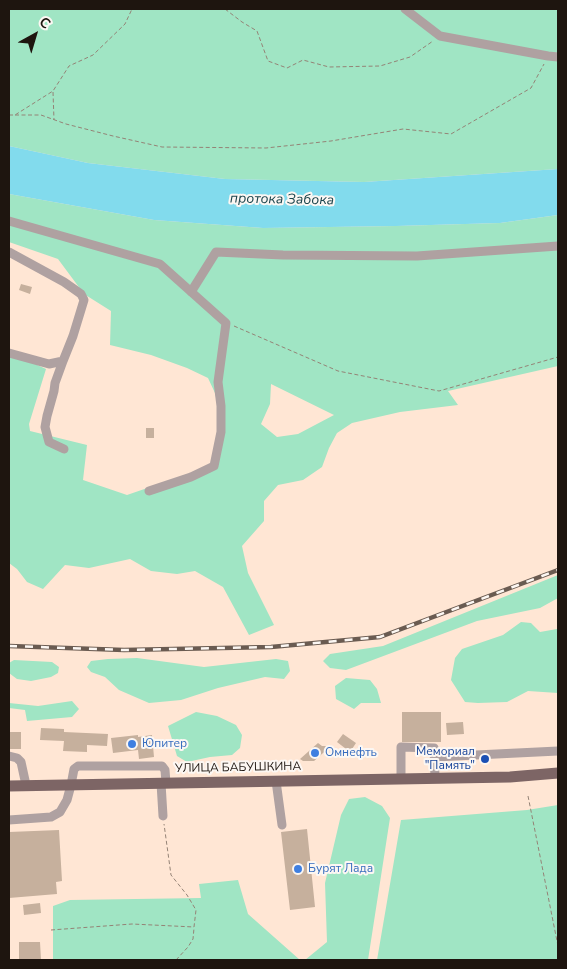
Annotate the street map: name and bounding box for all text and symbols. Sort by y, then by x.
north arrow [10,10,60,60]
text: С [35,13,54,33]
water label: протока Забока [230,191,334,209]
place label: Юпитер [142,737,187,751]
marker: Юпитер [126,738,138,750]
place label: Мемориал "Память" [416,745,475,773]
place label: Омнефть [325,746,377,760]
marker: Омнефть [309,747,321,759]
marker: Мемориал "Память" [479,753,491,765]
street label: УЛИЦА БАБУШКИНА [175,760,301,776]
place label: Бурят Лада [308,862,373,876]
marker: Бурят Лада [292,863,304,875]

